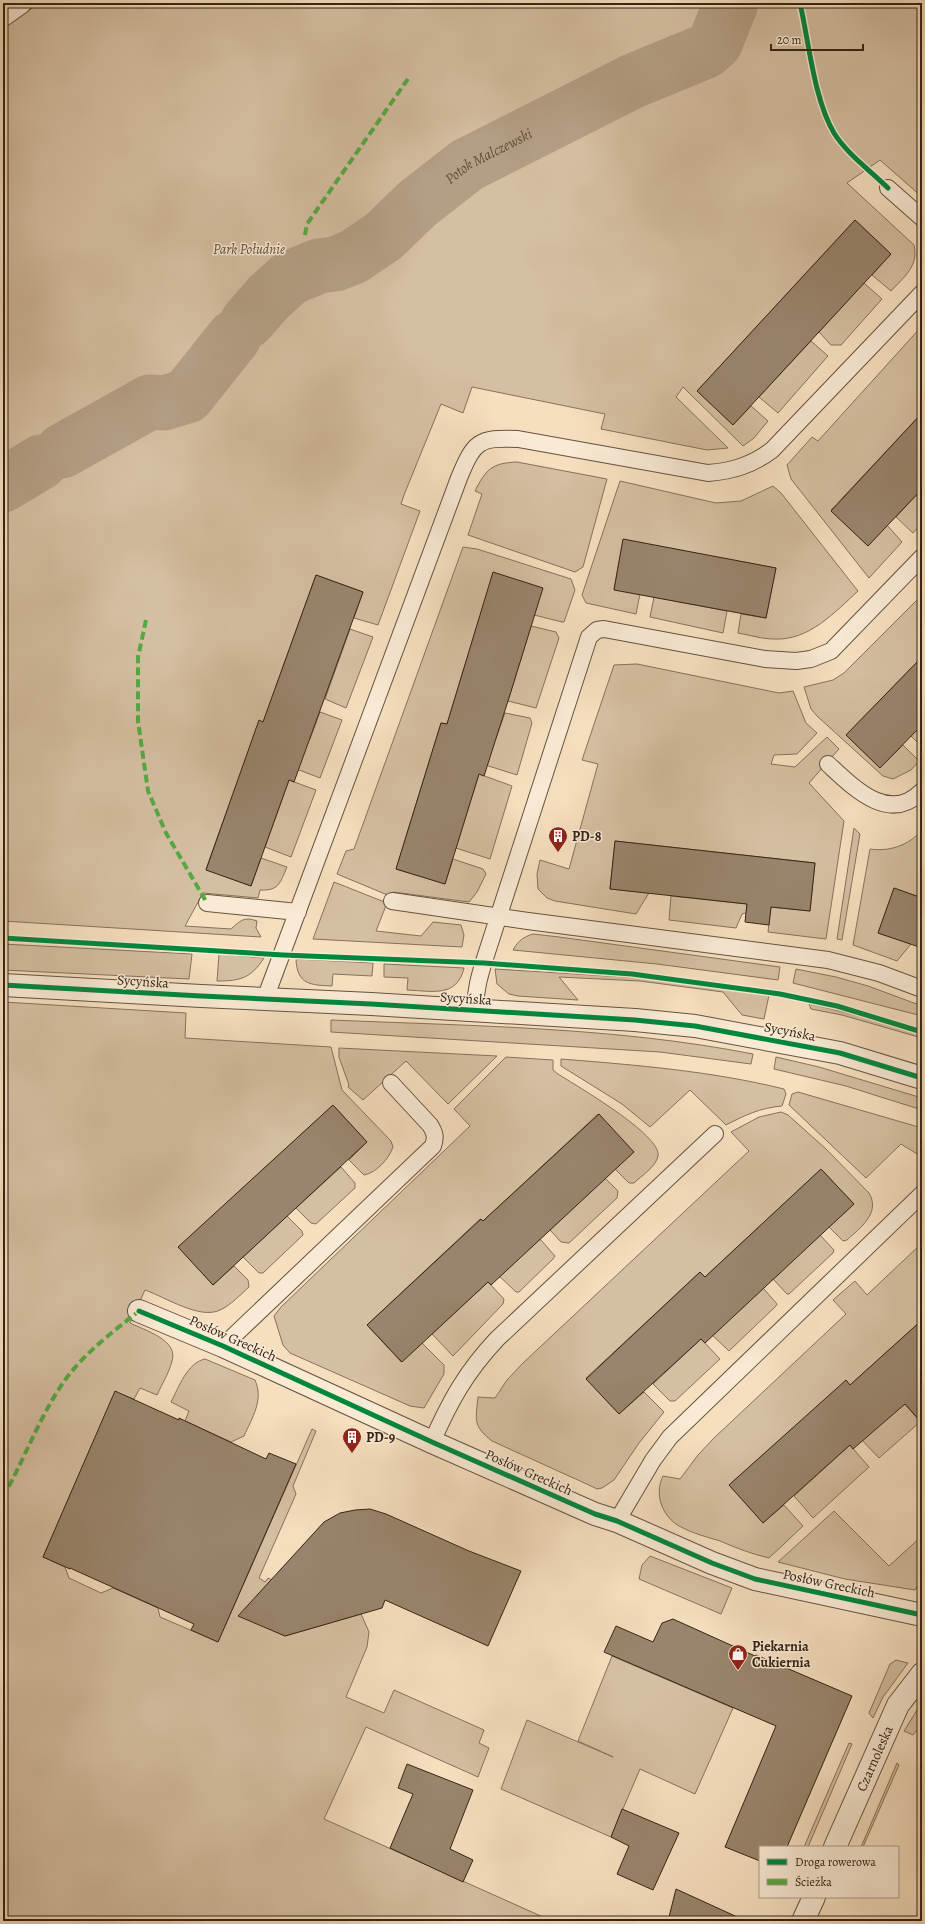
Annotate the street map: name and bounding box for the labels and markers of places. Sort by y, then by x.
building icon: PD-8 [547,825,569,853]
place label: PD-8 [572,827,602,846]
building icon: PD-9 [341,1426,363,1454]
place label: PD-9 [366,1428,396,1447]
place label: Piekarnia Cukiernia [752,1637,811,1672]
shop icon: Piekarnia Cukiernia [727,1643,749,1671]

